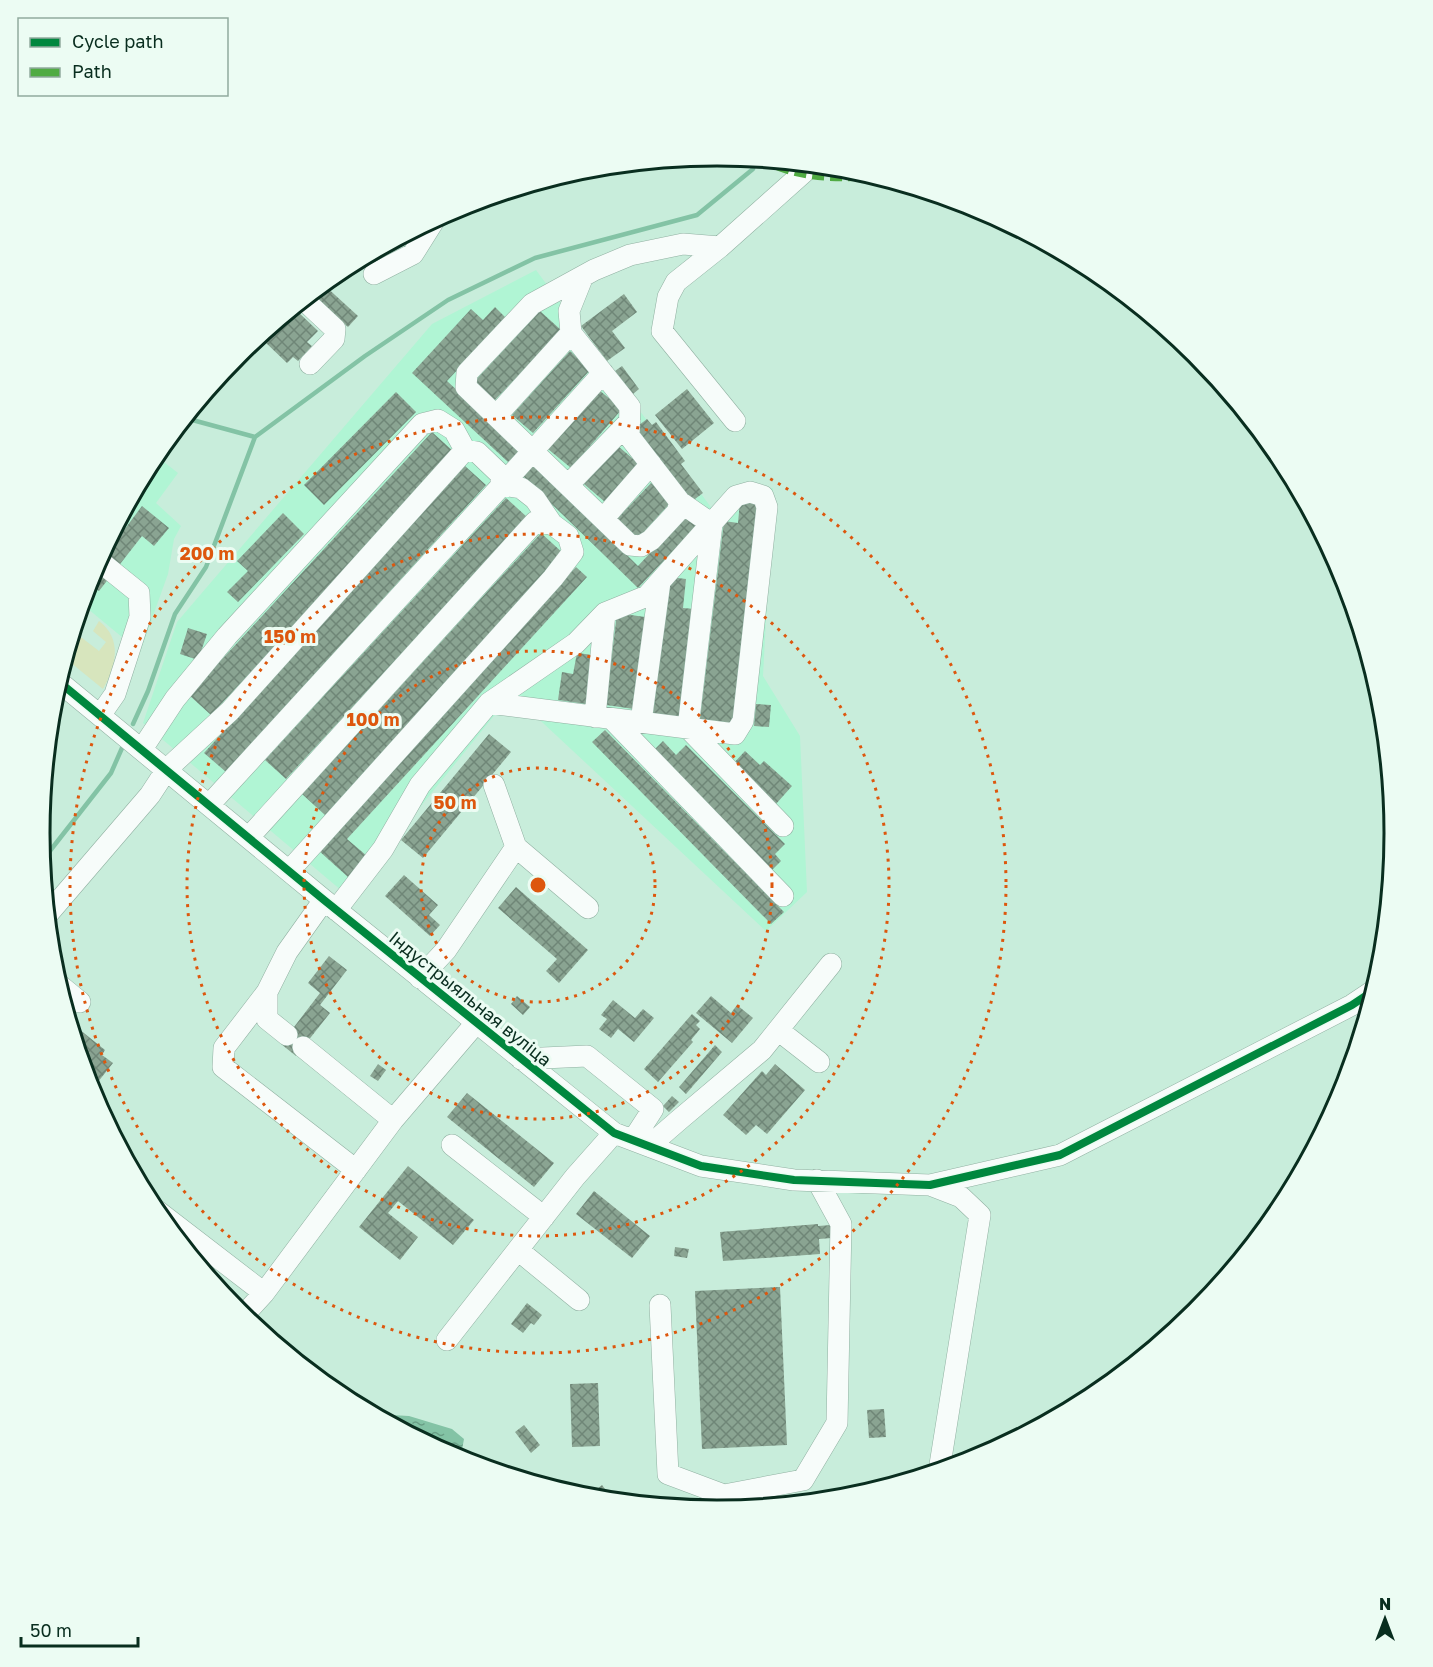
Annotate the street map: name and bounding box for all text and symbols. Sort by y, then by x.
legend [18,18,228,96]
text: Cycle path [72,30,164,52]
text: Path [72,60,112,82]
text: 200 m [180,542,234,564]
text: 150 m [264,625,316,647]
text: 100 m [347,708,399,730]
text: 50 m [434,791,476,813]
centre of rings [528,875,548,895]
street label: Індустрыяльная вуліца [385,926,556,1070]
north arrow [1355,1589,1415,1649]
text: N [1379,1594,1391,1614]
scale bar [21,1610,138,1648]
text: 50 m [30,1619,72,1641]

